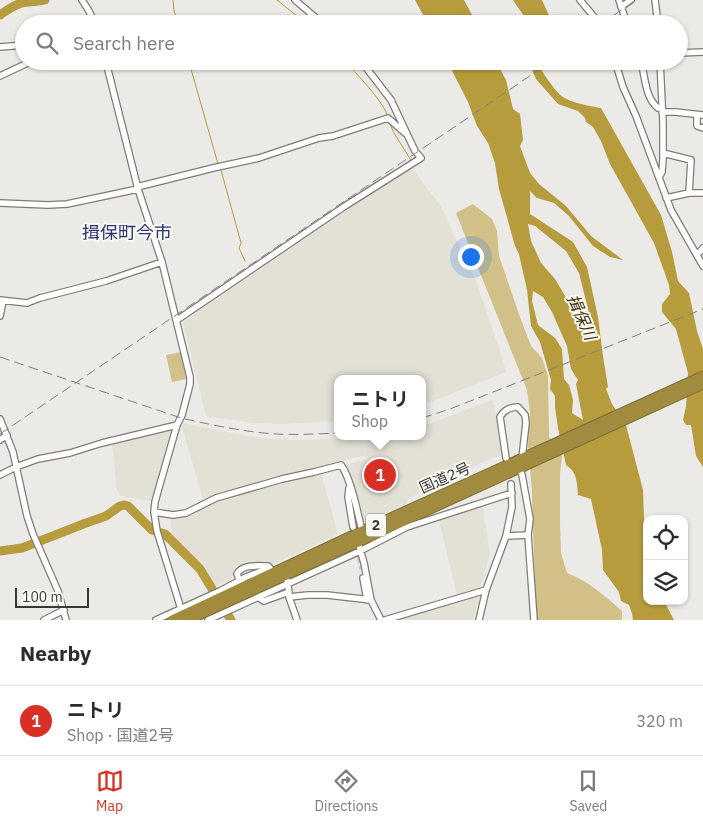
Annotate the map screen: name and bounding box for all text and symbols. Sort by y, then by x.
search box [15,15,688,70]
icon: search [33,29,61,57]
text: Search here [73,31,175,55]
district label: 揖保町今市 [82,221,172,244]
your location [458,244,484,270]
water label: 揖保川 [563,291,602,345]
popup [334,375,426,440]
text: ニトリ [351,387,409,411]
text: Shop [351,411,388,431]
pin: 1 [364,456,396,494]
street label: 国道2号 [416,458,473,497]
road number: 2 [366,514,386,536]
map controls [643,515,688,605]
button: locate [643,515,688,560]
button: layers [643,560,688,605]
scale bar [15,585,89,608]
text: 100 m [22,588,63,606]
text: Nearby [20,639,91,667]
text: ニトリ [67,698,124,722]
text: 1 [31,711,41,731]
text: 320 m [636,711,683,731]
text: Shop · 国道2号 [67,725,174,745]
tab: Map [96,767,124,815]
tab: Directions [315,767,378,815]
tab: Saved [569,767,607,815]

